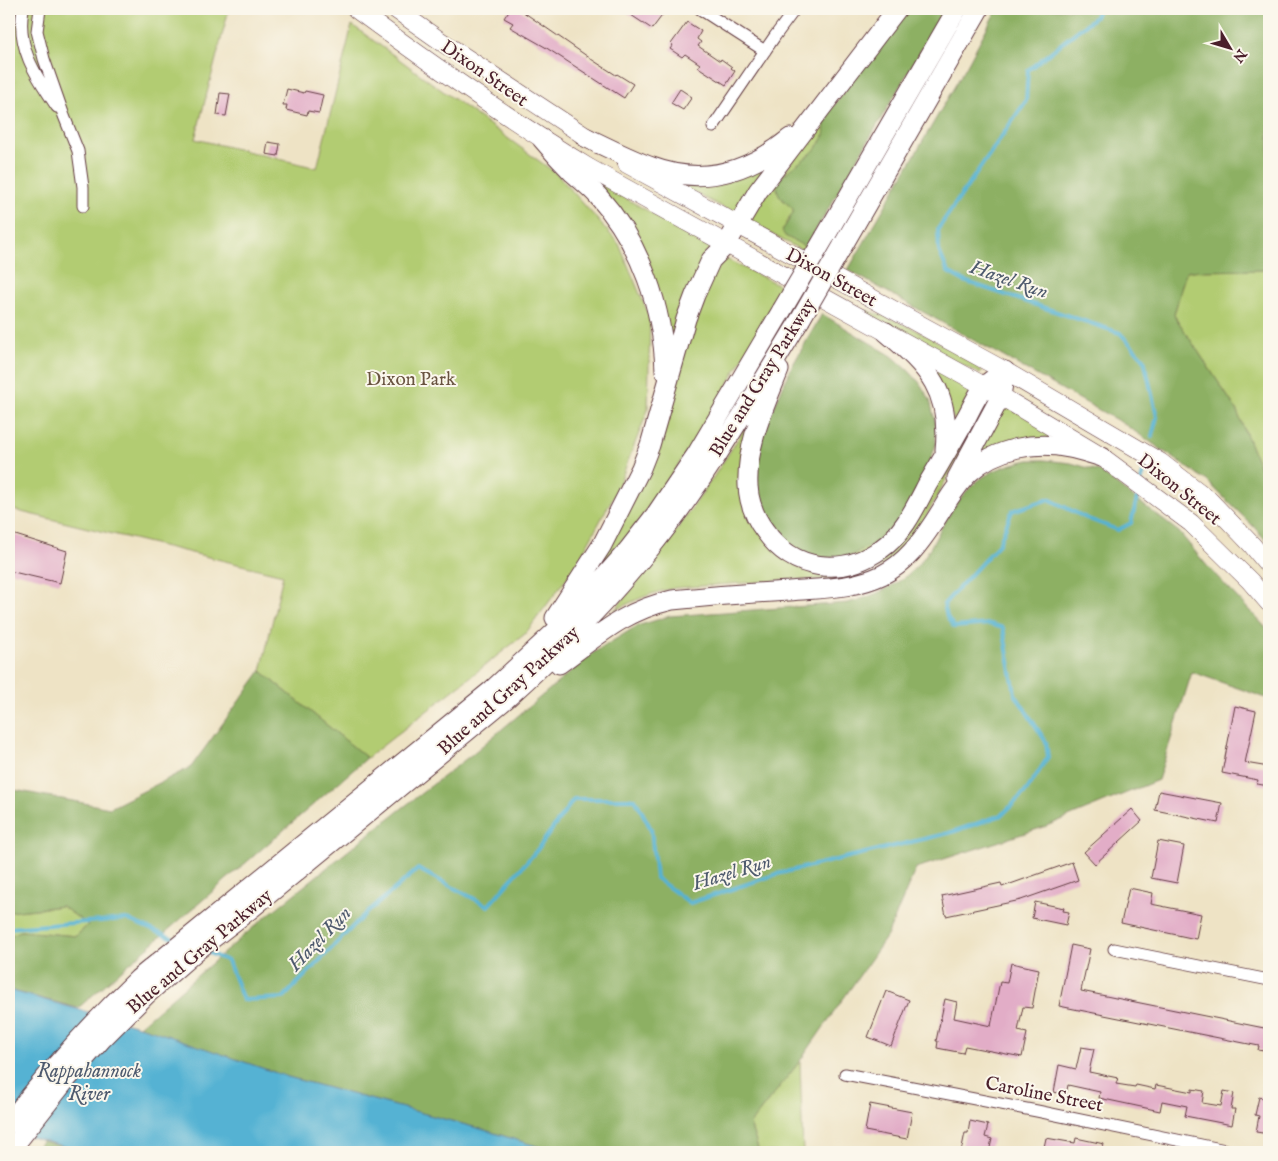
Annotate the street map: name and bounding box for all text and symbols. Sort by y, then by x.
north arrow [1206,22,1256,72]
street label: Dixon Street [436,35,533,113]
text: N [1229,44,1251,66]
street label: Dixon Street [781,243,881,313]
water label: Hazel Run [966,255,1051,305]
street label: Blue and Gray Parkway [704,294,822,462]
park label: Dixon Park [366,368,457,392]
street label: Dixon Street [1132,449,1226,531]
street label: Blue and Gray Parkway [433,621,585,761]
water label: Hazel Run [689,849,774,897]
street label: Blue and Gray Parkway [122,884,278,1020]
water label: Hazel Run [282,901,357,977]
water label: Rappahannock River [37,1059,141,1107]
street label: Caroline Street [983,1072,1105,1118]

